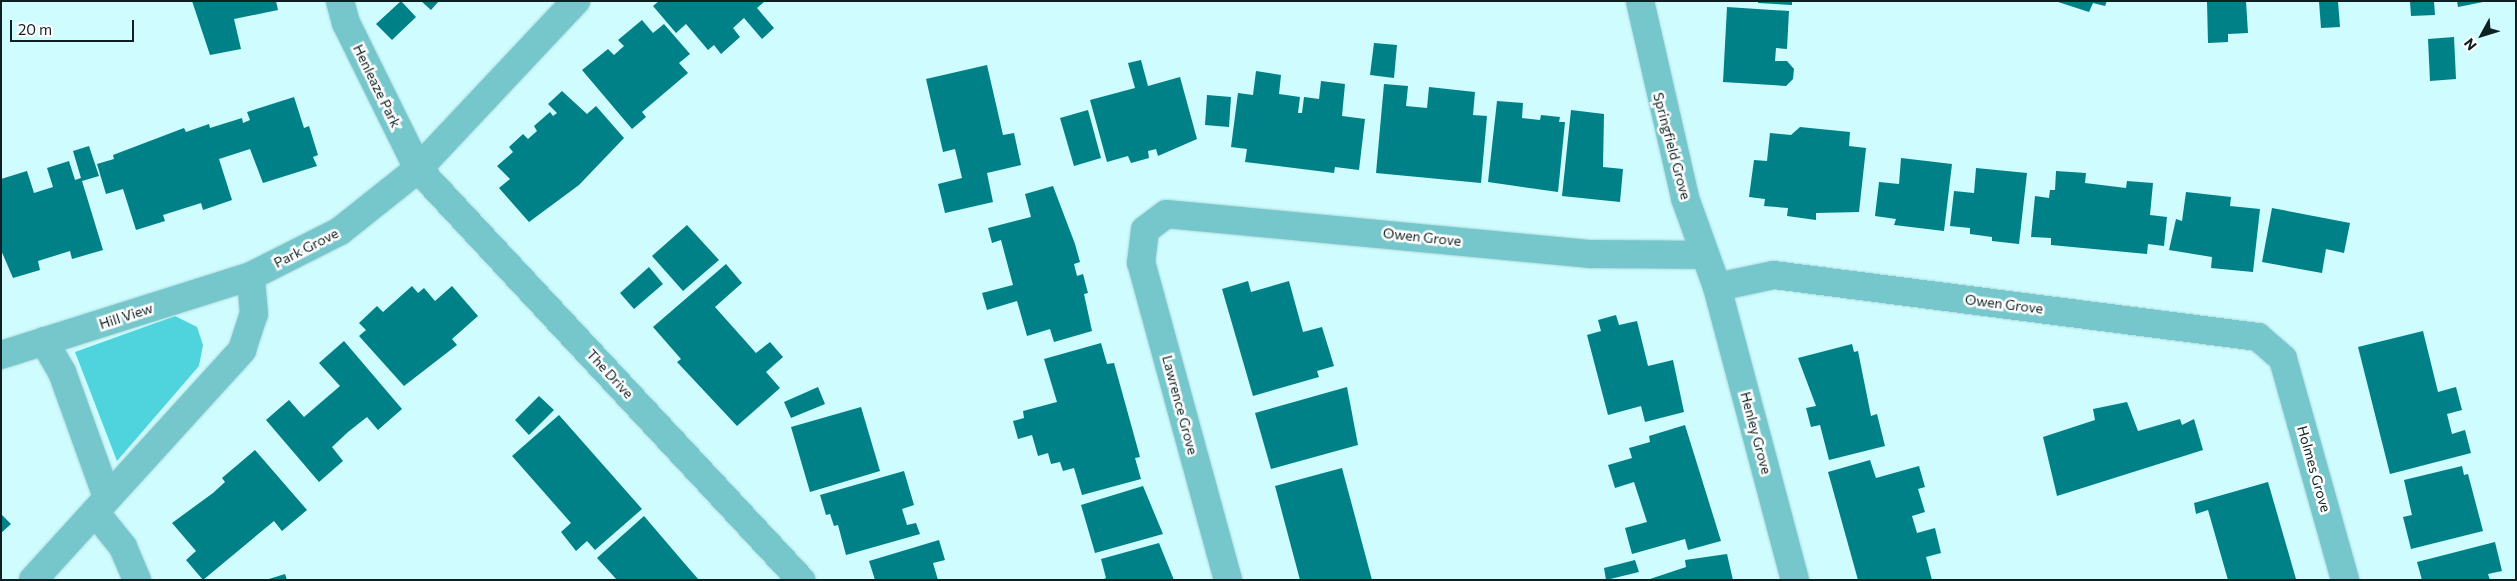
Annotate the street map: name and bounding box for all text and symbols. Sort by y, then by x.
scale bar [12,10,136,42]
north arrow [2457,10,2507,60]
text: 20 m [18,20,52,38]
text: N [2460,35,2480,54]
street label: Henleaze Park [350,42,404,130]
street label: Springfield Grove [1650,91,1694,201]
street label: Park Grove [271,225,341,271]
street label: Owen Grove [1382,225,1462,249]
street label: Owen Grove [1964,291,2044,317]
street label: Hill View [97,299,155,333]
street label: The Drive [583,346,637,402]
street label: Lawrence Grove [1159,353,1201,457]
street label: Henley Grove [1737,390,1775,476]
street label: Holmes Grove [2294,424,2334,514]

